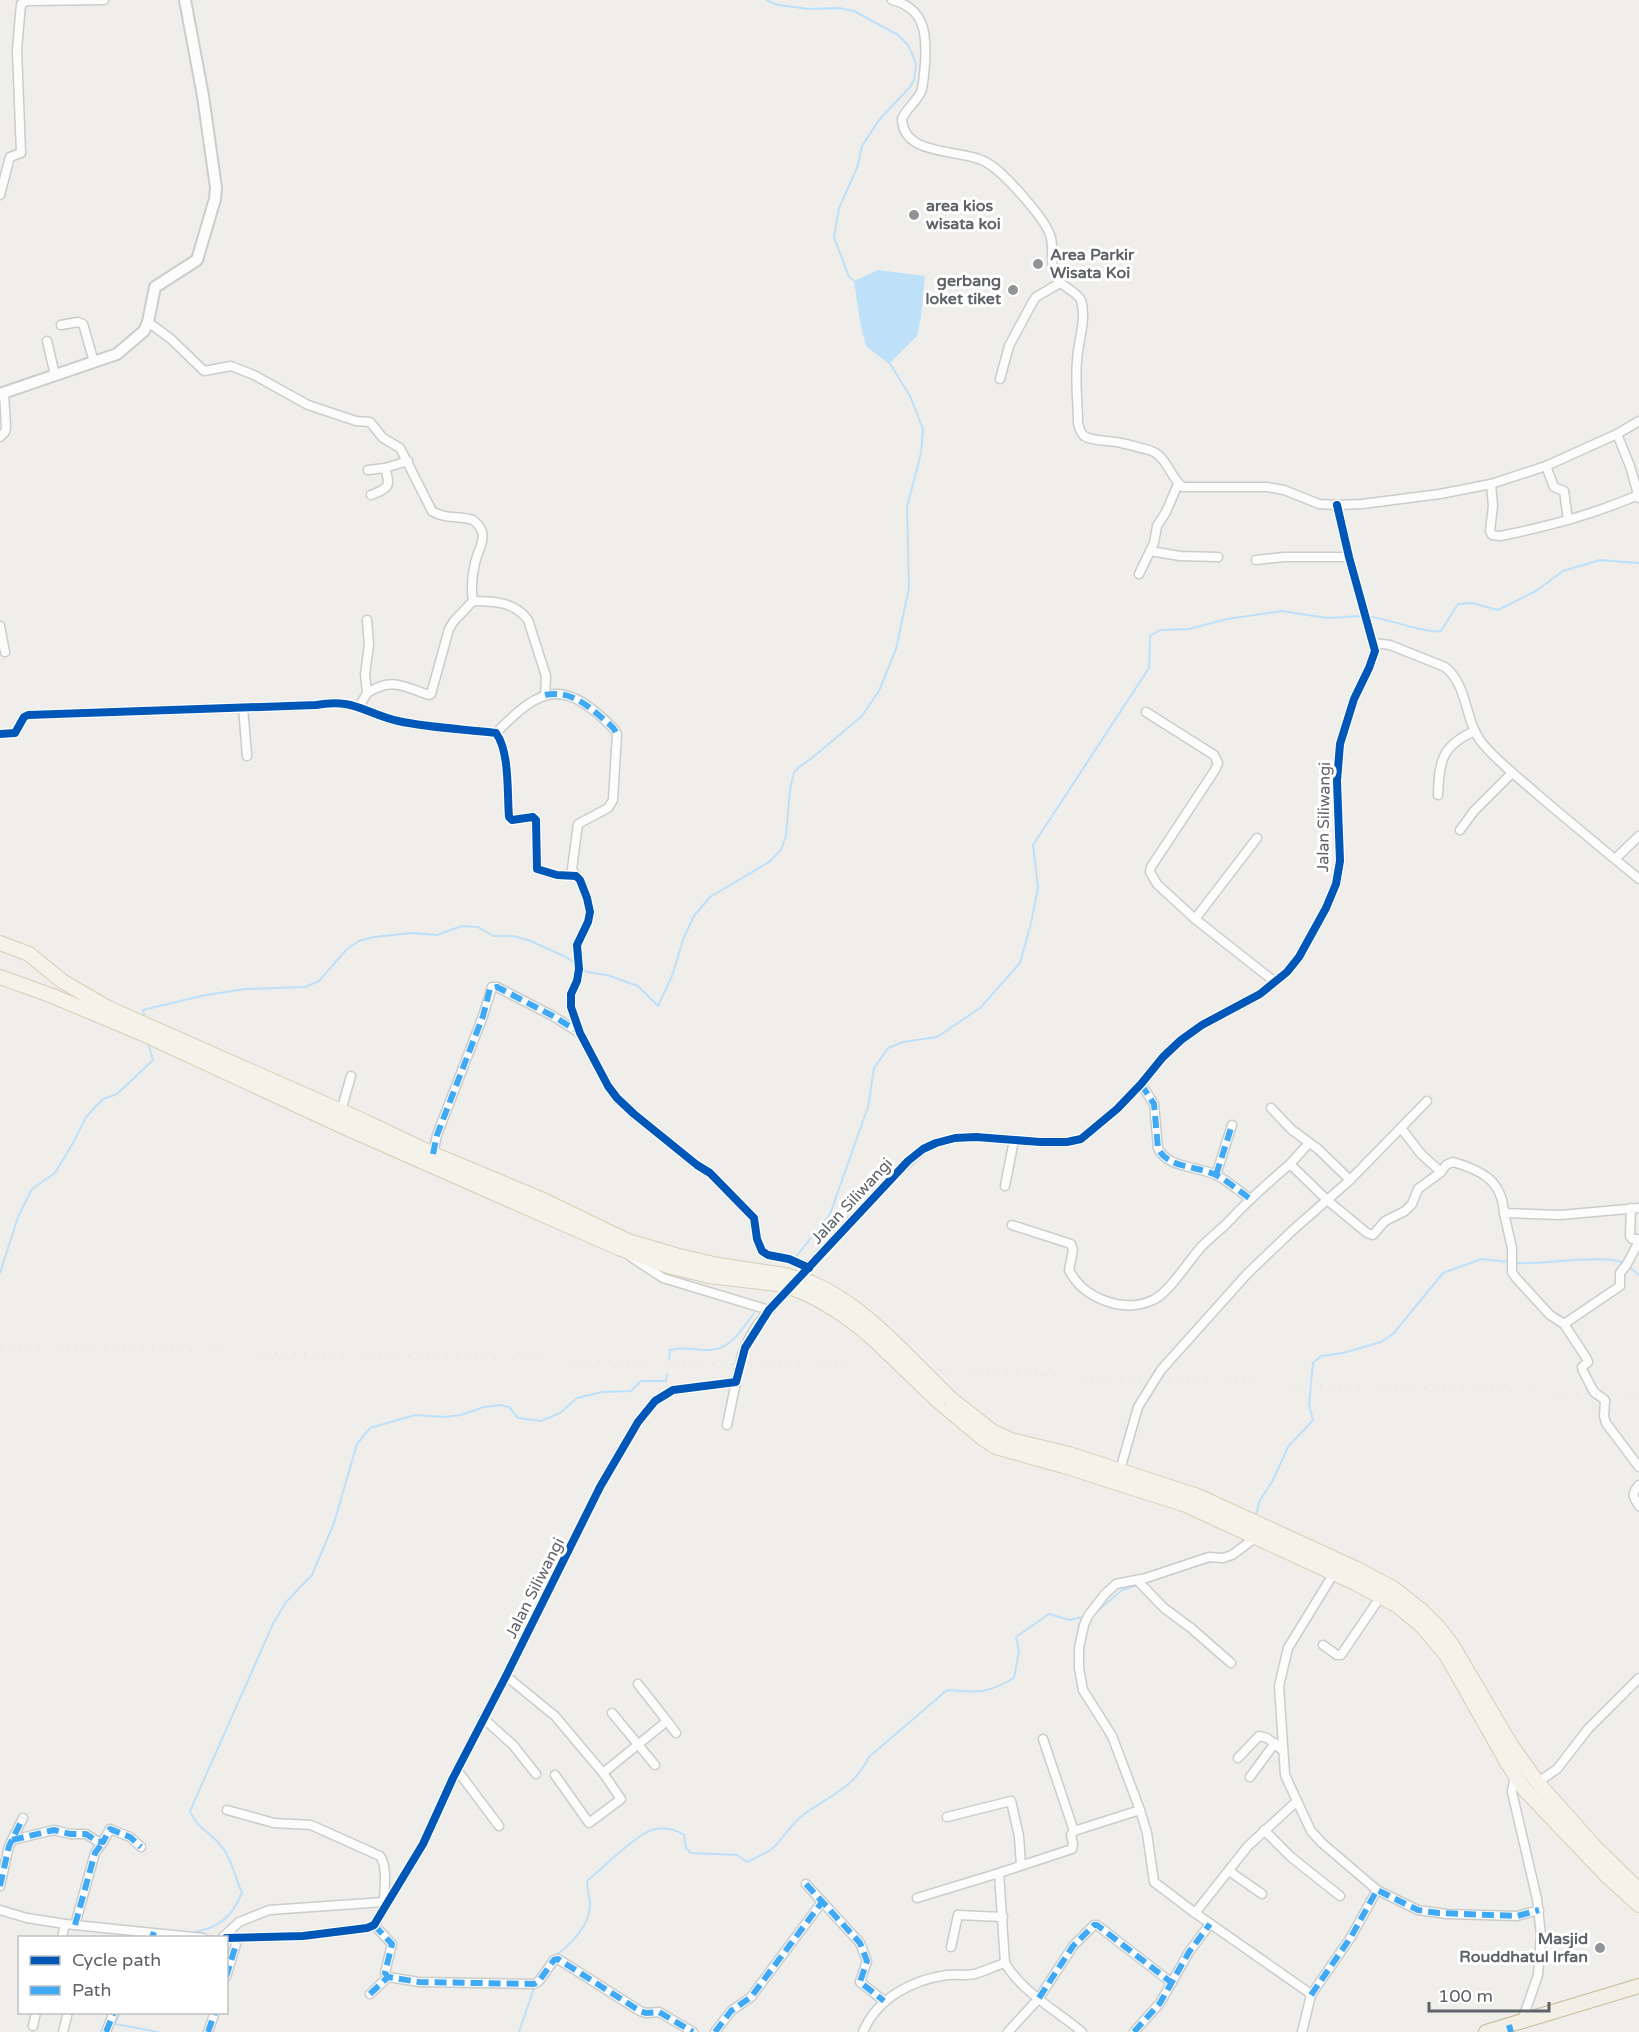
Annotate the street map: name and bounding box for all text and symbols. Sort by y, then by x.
place label: area kios wisata koi [926,196,1001,234]
marker: area kios wisata koi [907,208,921,222]
place label: Area Parkir Wisata Koi [1050,245,1135,283]
marker: Area Parkir Wisata Koi [1031,257,1045,271]
place label: gerbang loket tiket [926,271,1002,309]
marker: gerbang loket tiket [1006,283,1020,297]
street label: Jalan Siliwangi [1313,762,1335,872]
street label: Jalan Siliwangi [807,1154,897,1248]
street label: Jalan Siliwangi [501,1534,569,1642]
place label: Masjid Rouddhatul Irfan [1459,1929,1588,1967]
legend [18,1936,228,2014]
marker: Masjid Rouddhatul Irfan [1593,1941,1607,1955]
text: Cycle path [72,1949,161,1971]
scale bar [1429,1975,1549,2013]
text: Path [72,1979,111,2001]
text: 100 m [1438,1985,1493,2007]

